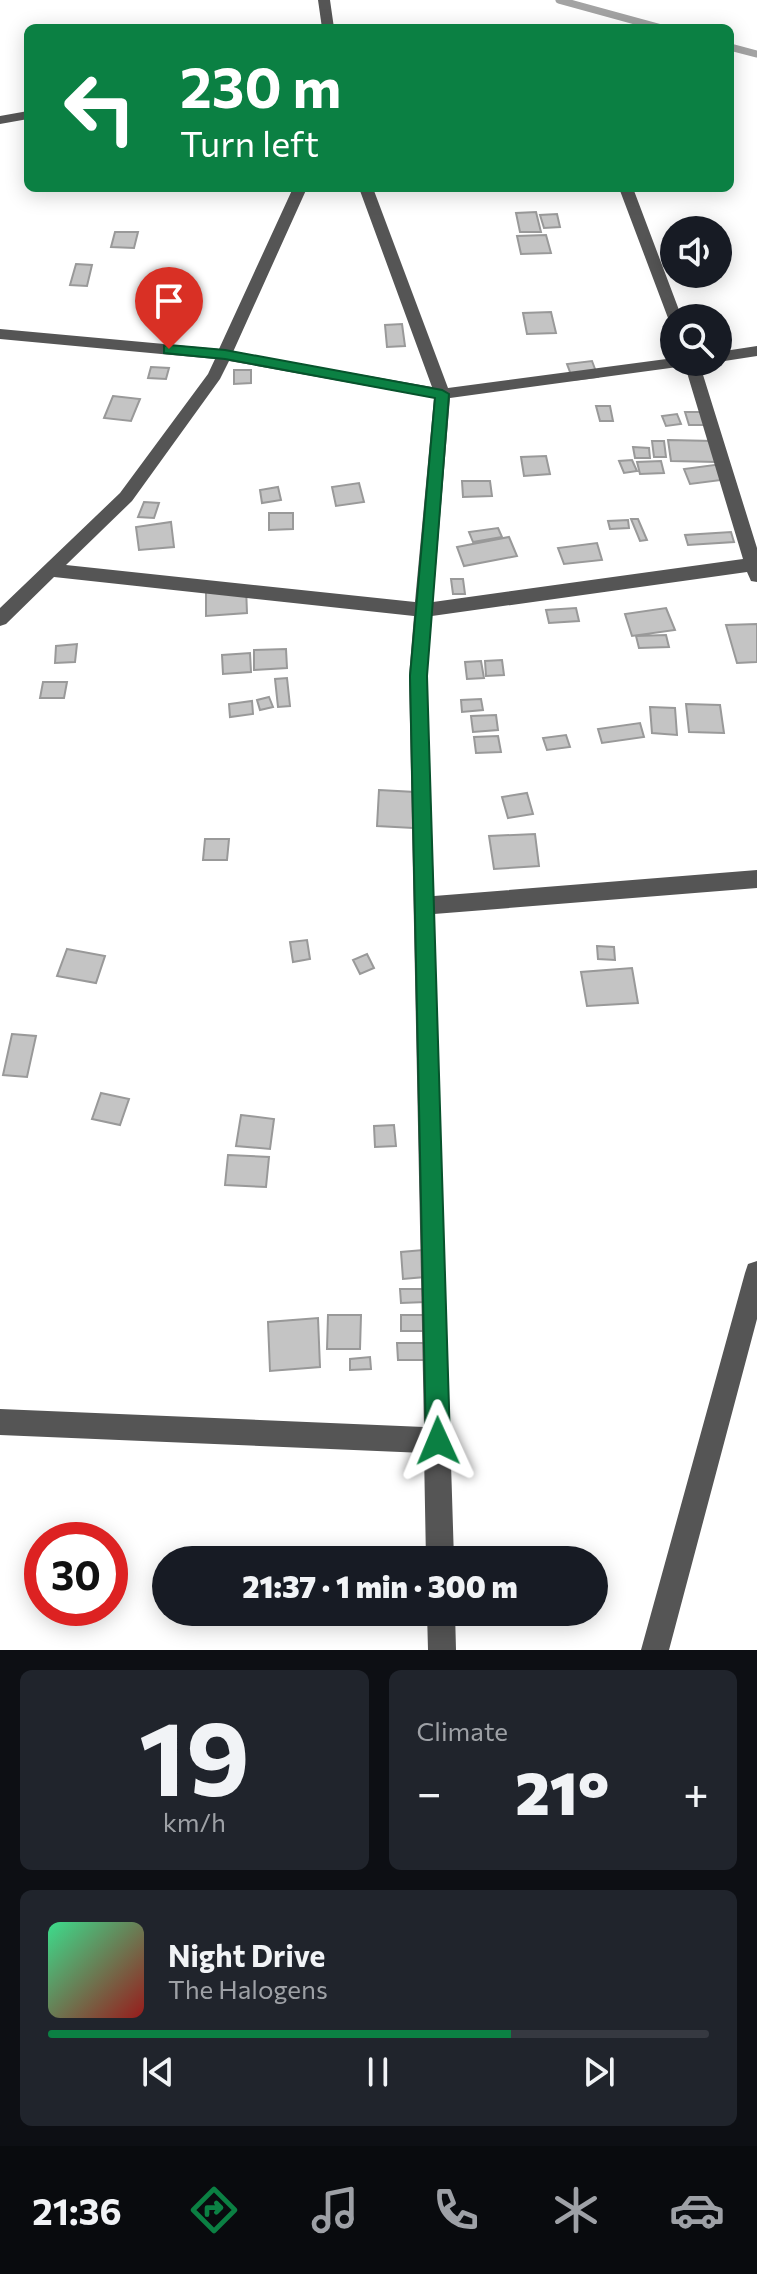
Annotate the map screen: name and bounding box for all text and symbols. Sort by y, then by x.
text: 230 m [180,51,341,120]
icon: left [48,56,152,160]
text: Turn left [180,120,319,164]
map controls [660,216,732,376]
button: sound [660,216,732,288]
pin [135,267,203,349]
icon: arrive [147,279,191,323]
button: search [660,304,732,376]
position arrow [396,1399,480,1483]
speed limit sign: 30 [24,1522,128,1626]
text: 21:37 · 1 min · 300 m [242,1567,518,1604]
text: 19 [139,1690,250,1817]
text: Climate [417,1715,508,1746]
text: 21° [515,1754,609,1827]
text: − [417,1764,442,1818]
text: + [683,1764,709,1818]
text: km/h [163,1806,226,1837]
text: Night Drive [168,1936,325,1973]
text: The Halogens [168,1973,328,2004]
icon: previous [136,2050,180,2094]
icon: pause [356,2050,400,2094]
icon: next [577,2050,621,2094]
icon: directions [186,2182,242,2238]
icon: music [307,2182,363,2238]
icon: phone [428,2182,484,2238]
icon: climate [548,2182,604,2238]
icon: car [669,2182,725,2238]
text: 21:36 [32,2188,122,2232]

